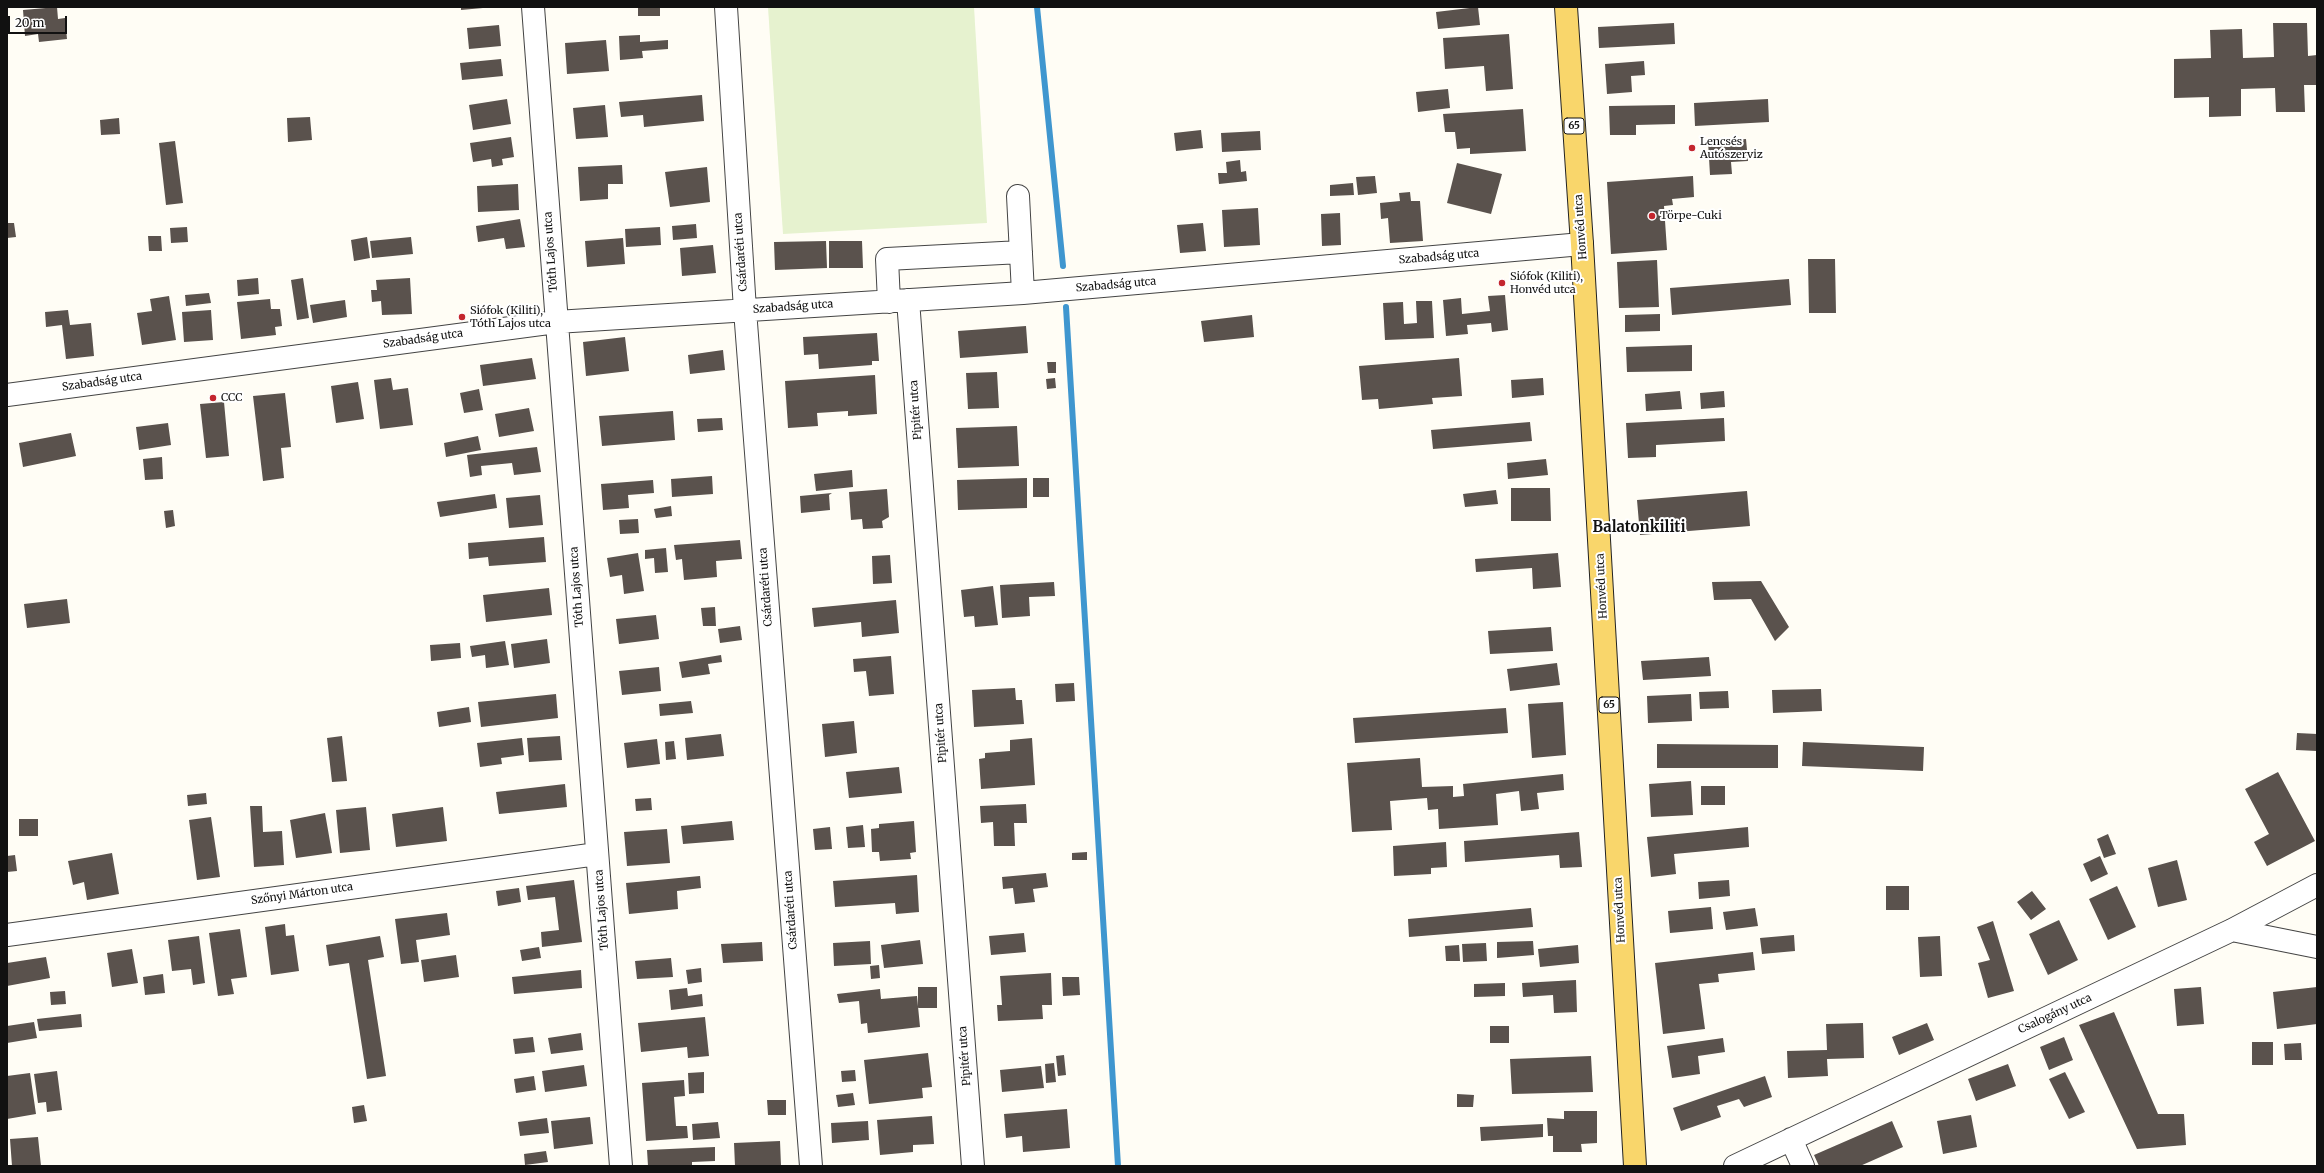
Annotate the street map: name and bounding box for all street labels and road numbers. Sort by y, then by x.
road number: 65 [1564,118,1584,134]
street label: Honvéd utca [1572,194,1590,260]
street label: Tóth Lajos utca [542,211,560,293]
street label: Csárdaréti utca [732,212,750,292]
street label: Szabadság utca [1398,247,1480,267]
street label: Szabadság utca [1075,275,1157,295]
street label: Szabadság utca [752,298,834,316]
street label: Szabadság utca [382,327,464,351]
street label: Szabadság utca [61,370,143,394]
street label: Pipitér utca [907,380,925,440]
street label: Tóth Lajos utca [568,546,586,628]
street label: Csárdaréti utca [757,547,775,627]
street label: Honvéd utca [1594,553,1610,619]
road number: 65 [1599,697,1619,713]
street label: Pipitér utca [932,703,950,763]
street label: Tóth Lajos utca [593,869,611,951]
street label: Csárdaréti utca [782,870,800,950]
street label: Honvéd utca [1612,877,1628,943]
street label: Szőnyi Márton utca [250,880,354,908]
street label: Csalogány utca [2016,991,2094,1037]
street label: Pipitér utca [956,1026,974,1086]

